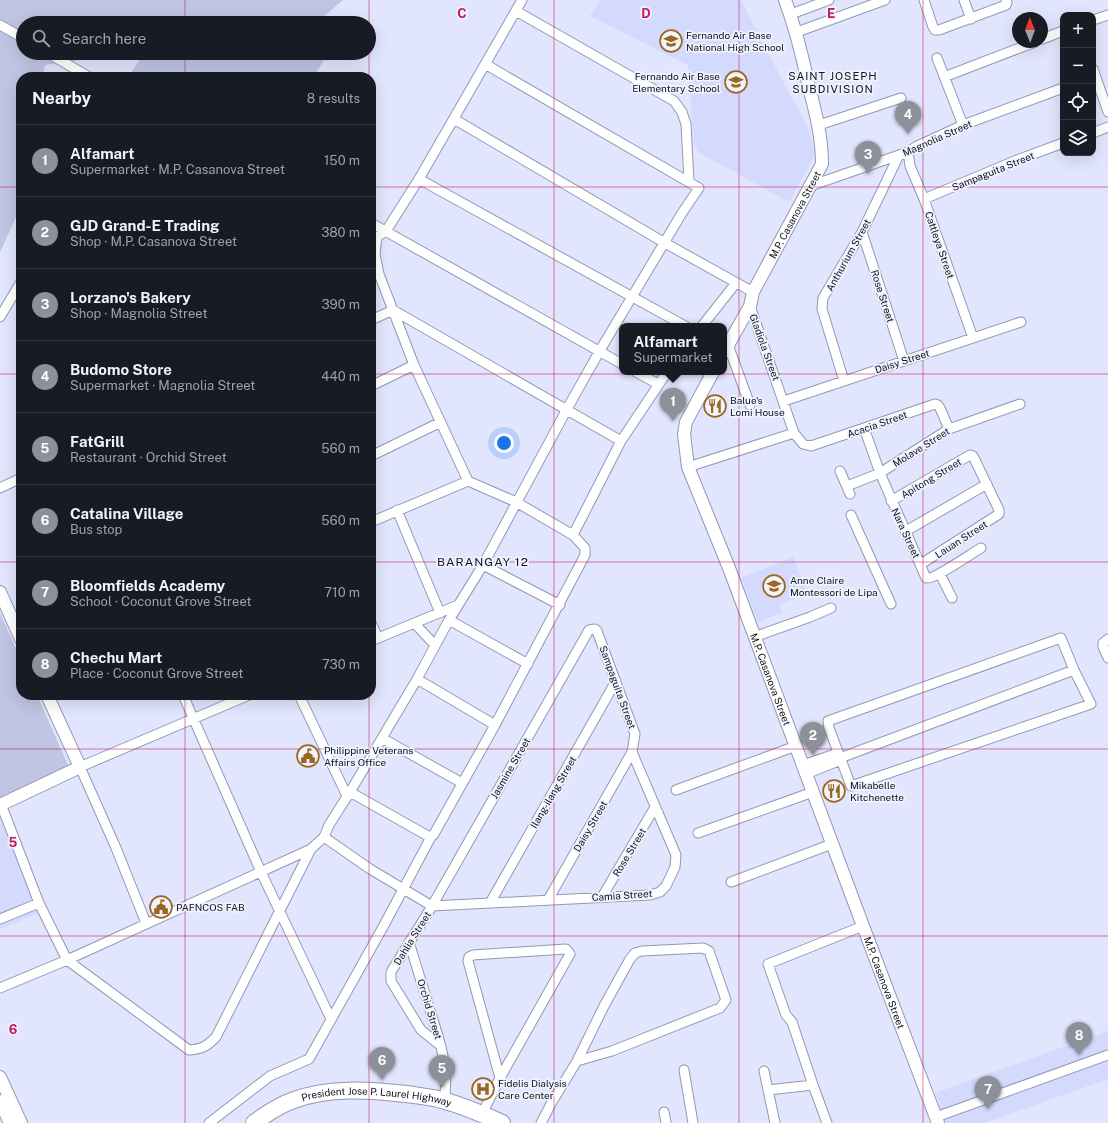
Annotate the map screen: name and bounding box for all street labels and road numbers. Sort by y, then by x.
street label: Magnolia Street [900,117,974,159]
street label: Sampaguita Street [950,149,1036,193]
street label: M.P. Casanova Street [766,169,823,260]
street label: Cattleya Street [923,210,957,280]
street label: Anthurium Street [823,217,873,293]
street label: Rose Street [869,268,897,324]
street label: Gladiola Street [747,312,783,382]
street label: Daisy Street [873,346,931,376]
street label: Acacia Street [845,408,909,440]
street label: Molave Street [890,425,952,469]
street label: Apitong Street [899,455,964,501]
street label: Nara Street [889,506,923,560]
street label: Lauan Street [933,518,989,560]
street label: M.P. Casanova Street [748,631,793,727]
street label: Sampaguita Street [597,644,639,730]
street label: Jasmine Street [488,735,532,801]
street label: Ilang-ilang Street [527,754,579,830]
street label: Daisy Street [571,798,609,854]
street label: Rose Street [610,825,648,878]
street label: Camia Street [591,887,653,903]
street label: Dahlia Street [391,909,433,967]
street label: M.P. Casanova Street [862,935,908,1030]
street label: Orchid Street [415,977,445,1041]
street label: President Jose P. Laurel Highway [300,1085,454,1109]

